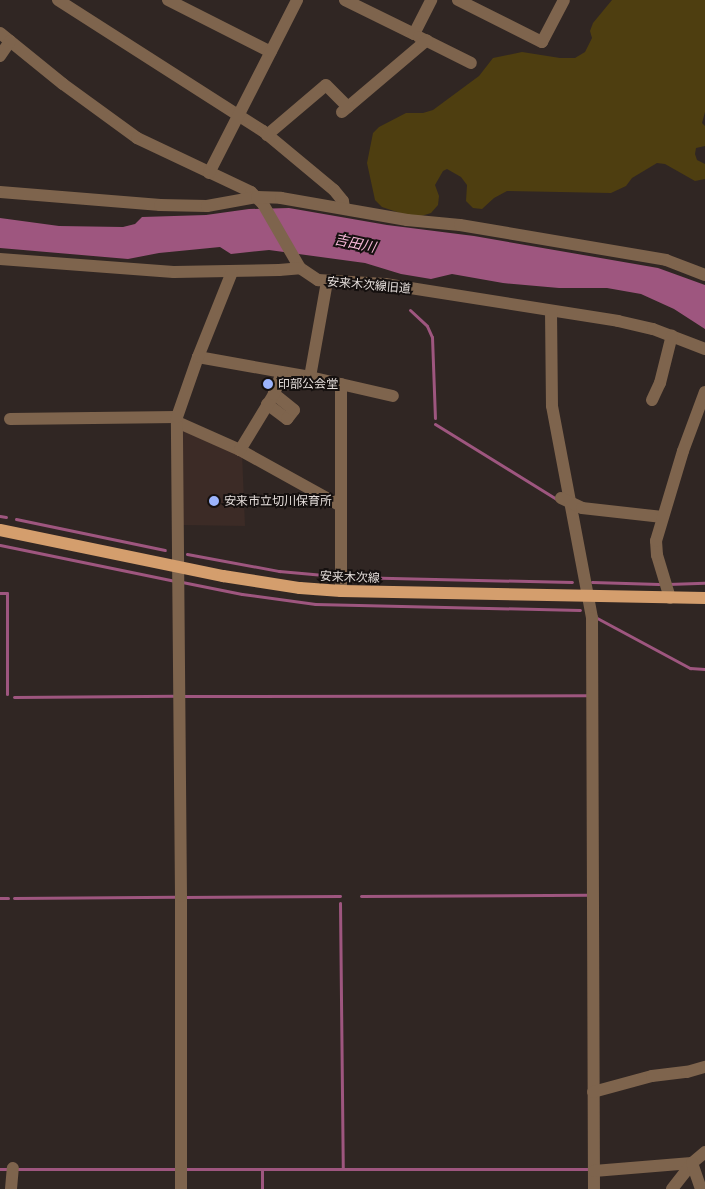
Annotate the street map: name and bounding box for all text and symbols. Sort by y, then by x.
water label: 吉田川 [333,230,377,256]
street label: 安来木次線旧道 [327,274,411,296]
place label: 印部公会堂 [278,377,338,391]
marker: 印部公会堂 [262,378,274,390]
place label: 安来市立切川保育所 [224,494,332,508]
marker: 安来市立切川保育所 [208,495,220,507]
street label: 安来木次線 [320,569,380,585]

